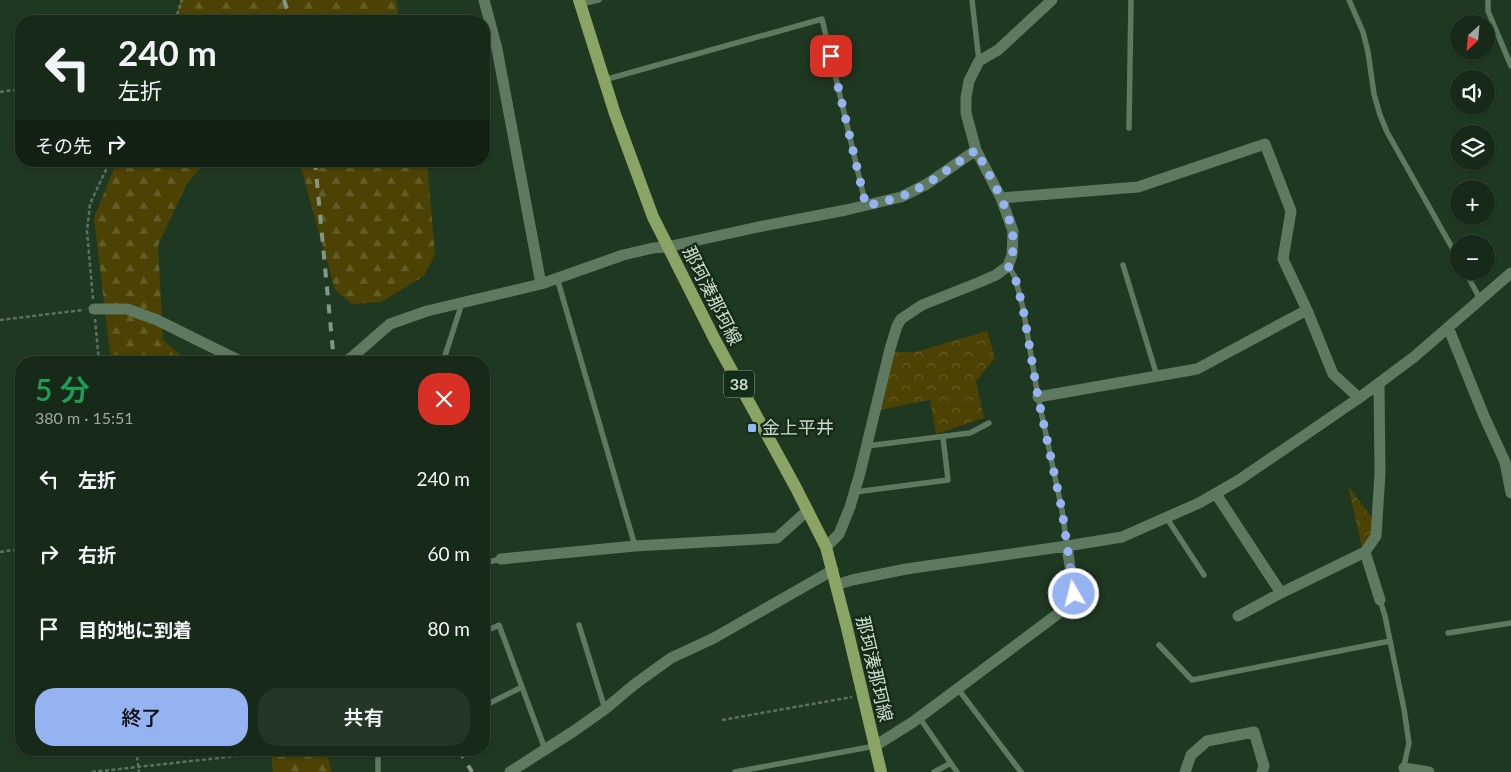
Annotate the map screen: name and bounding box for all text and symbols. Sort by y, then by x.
north arrow [1450,15,1495,60]
map controls [1450,15,1495,280]
text: 240 m [118,31,217,73]
icon: left [35,35,100,100]
pin [810,35,852,77]
icon: arrive [817,42,845,70]
button: sound [1450,70,1495,115]
text: 左折 [118,77,162,104]
button: layers [1450,125,1495,170]
icon: right [102,130,130,158]
text: その先 [35,134,92,157]
button: + [1450,180,1495,225]
button: − [1450,235,1495,280]
street label: 那珂湊那珂線 [679,242,747,349]
road number: 38 [724,370,754,398]
text: 5 分 [35,371,90,407]
button: close [418,373,470,425]
text: 380 m · 15:51 [35,408,134,427]
place label: 金上平井 [762,416,834,438]
marker: 金上平井 [746,422,758,434]
icon: left [35,465,63,493]
text: 240 m [416,467,470,490]
text: 左折 [78,468,116,491]
icon: right [35,540,63,568]
text: 60 m [427,542,470,565]
text: 右折 [78,543,116,566]
position arrow [1047,567,1099,619]
street label: 那珂湊那珂線 [852,614,898,724]
icon: arrive [35,615,63,643]
text: 80 m [427,617,470,640]
text: 目的地に到着 [78,618,192,641]
button: 終了 [35,688,248,746]
button: 共有 [258,688,470,746]

